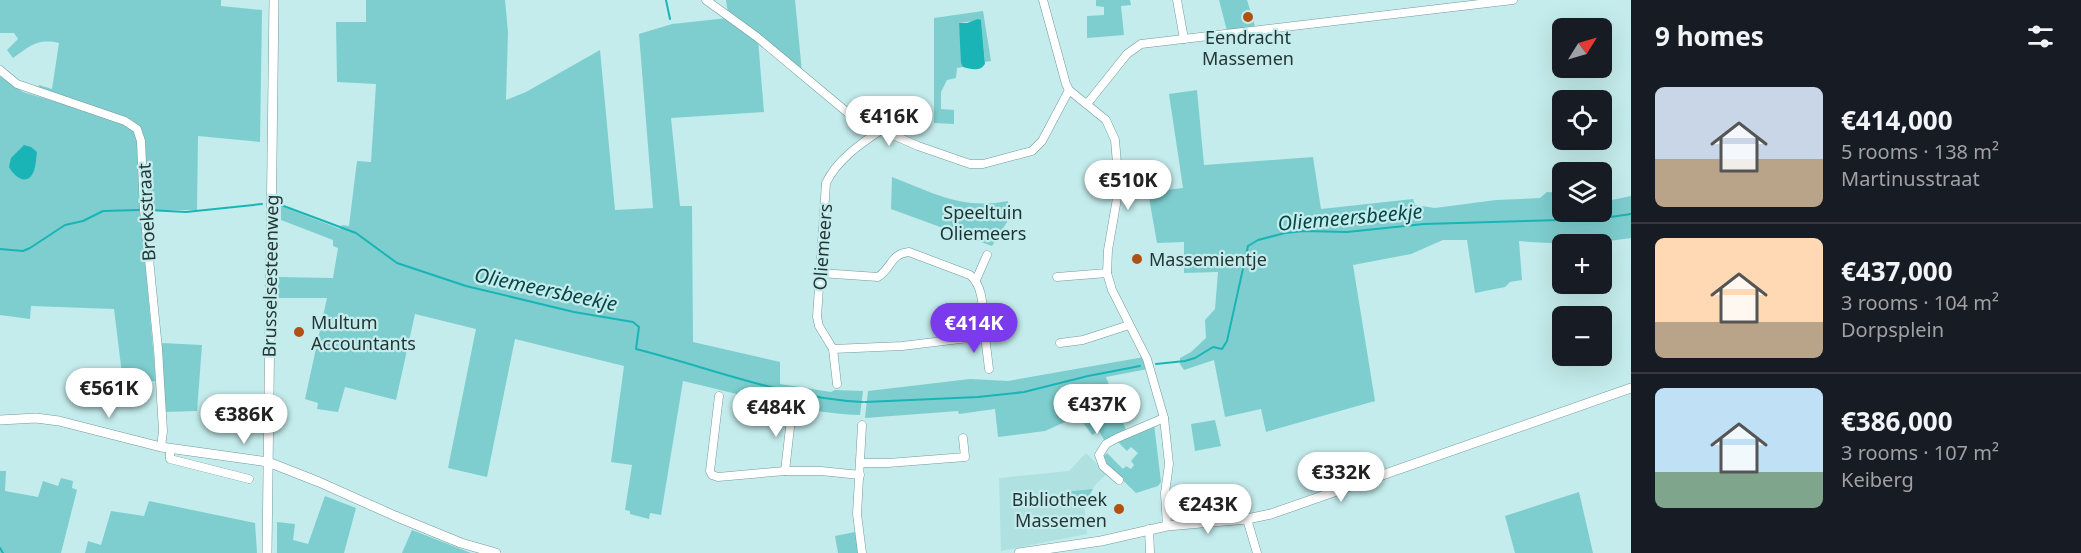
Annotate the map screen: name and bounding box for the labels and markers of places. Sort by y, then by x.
marker: Eendracht Massemen [1241,10,1255,24]
place label: Eendracht Massemen [1202,25,1294,70]
pin: €416K [847,96,931,147]
pin: €510K [1086,160,1170,211]
place label: Massemientje [1149,247,1267,271]
marker: Massemientje [1130,252,1144,266]
pin: €414K [932,303,1016,354]
place label: Multum Accountants [311,310,416,355]
marker: Multum Accountants [292,325,306,339]
pin: €561K [67,368,151,419]
pin: €437K [1055,384,1139,435]
pin: €484K [734,387,818,438]
pin: €386K [202,394,286,445]
pin: €332K [1299,452,1383,503]
pin: €243K [1166,484,1250,535]
place label: Bibliotheek Massemen [1012,487,1107,532]
marker: Bibliotheek Massemen [1112,502,1126,516]

